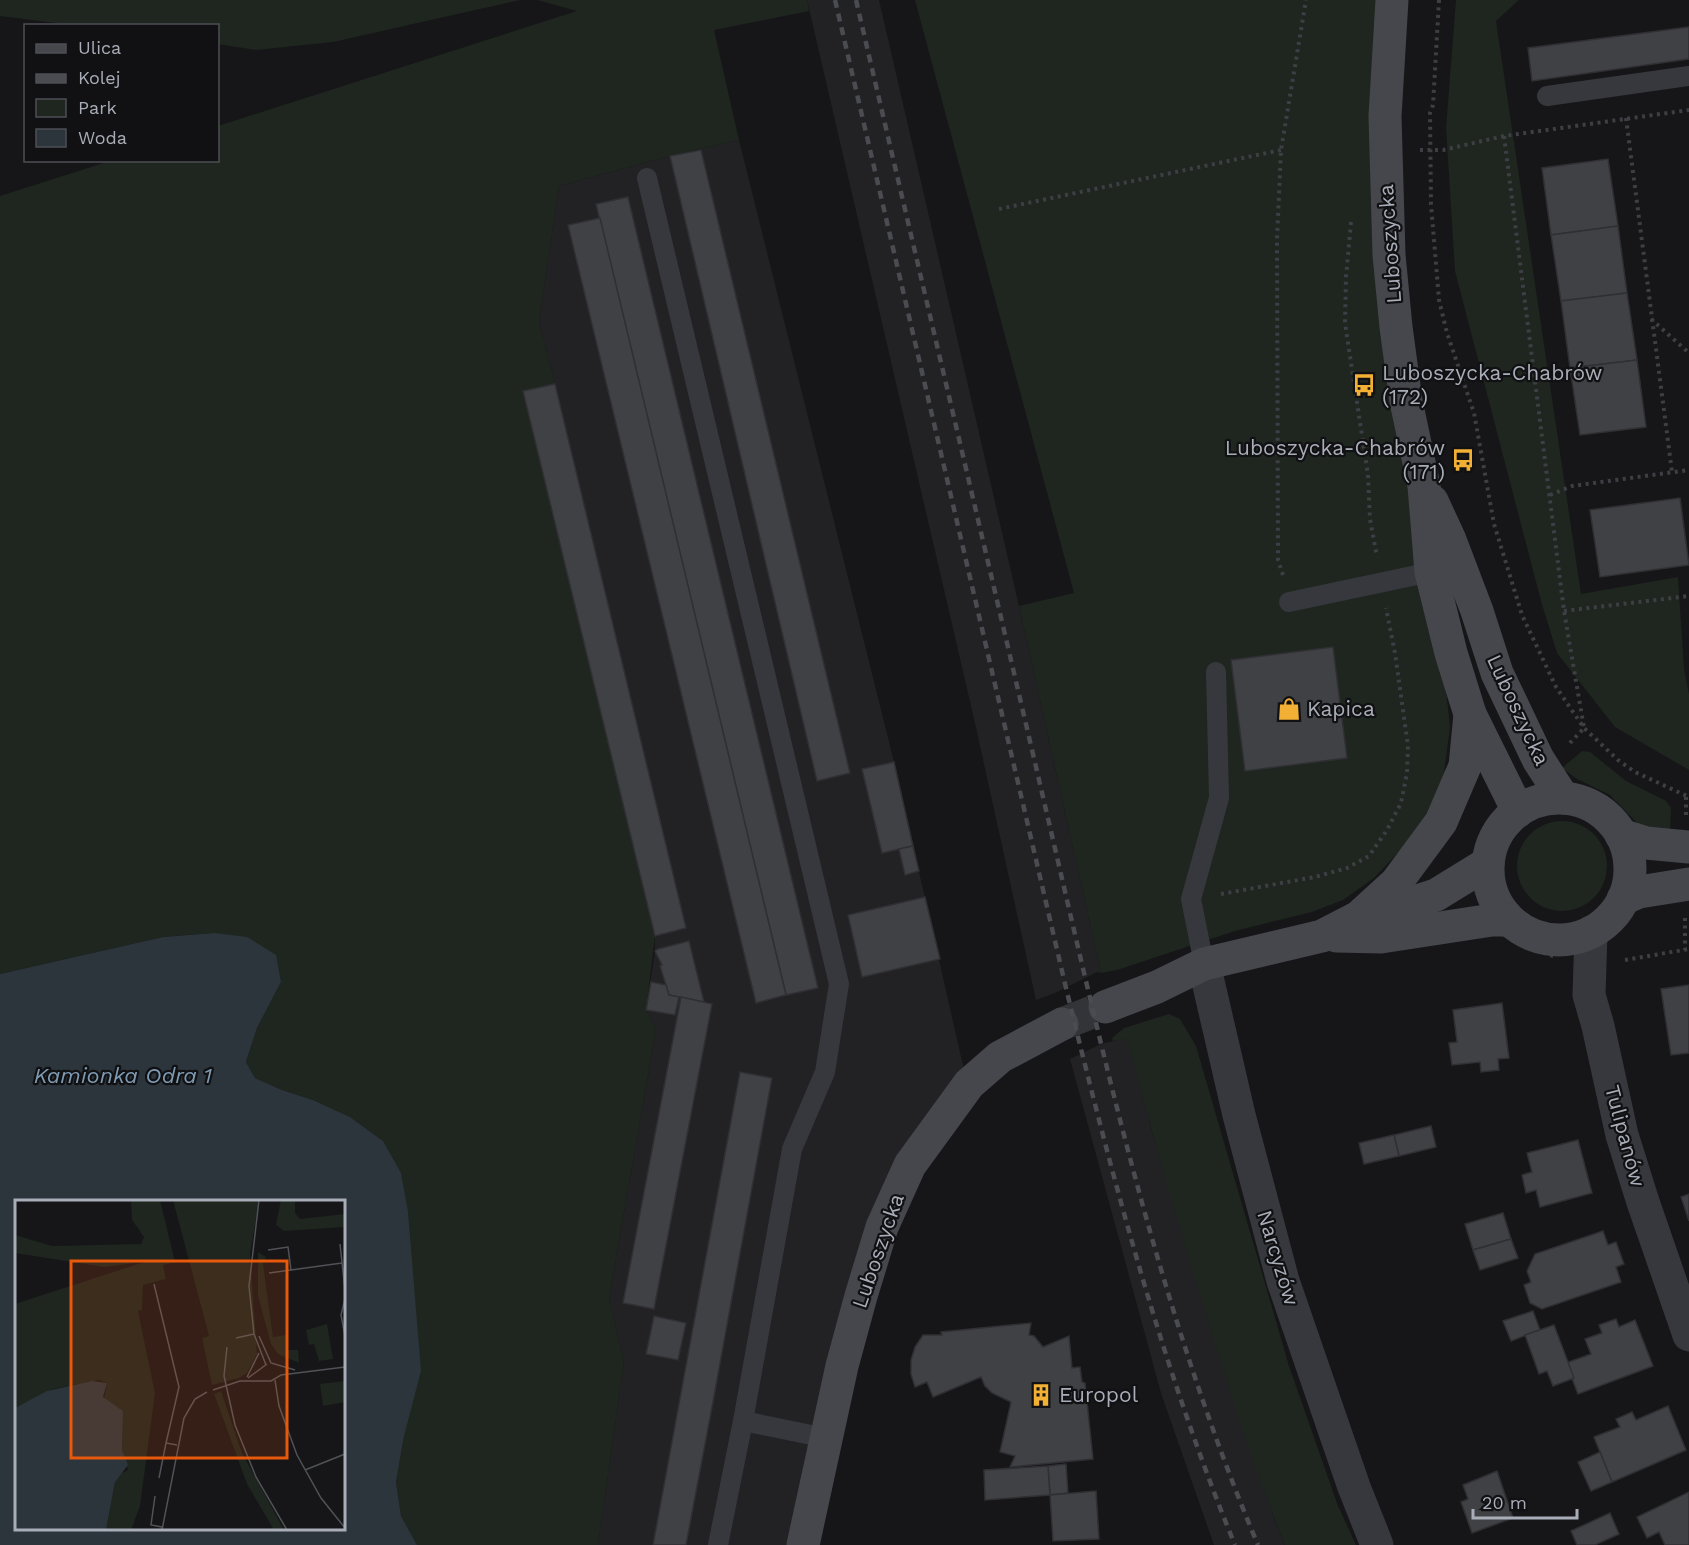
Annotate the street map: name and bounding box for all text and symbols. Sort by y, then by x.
legend [24,24,219,162]
text: Ulica [78,37,121,58]
text: Kolej [78,67,121,88]
text: Park [78,97,117,118]
text: Woda [78,127,127,148]
street label: Luboszycka [1373,183,1406,305]
place label: Luboszycka-Chabrów (172) [1382,360,1602,409]
bus stop icon: Luboszycka-Chabrów (172) [1351,372,1377,398]
place label: Luboszycka-Chabrów (171) [1225,435,1445,484]
bus stop icon: Luboszycka-Chabrów (171) [1450,447,1476,473]
street label: Luboszycka [1482,650,1555,769]
shop icon: Kapica [1276,696,1302,722]
place label: Kapica [1307,696,1375,721]
water label: Kamionka Odra 1 [34,1063,213,1088]
street label: Tulipanów [1600,1082,1651,1189]
street label: Luboszycka [846,1190,909,1311]
inset map [15,1200,345,1530]
street label: Narcyzów [1252,1207,1305,1309]
building icon: Europol [1028,1382,1054,1408]
place label: Europol [1059,1382,1139,1407]
scale bar [1473,1482,1576,1520]
text: 20 m [1482,1492,1527,1513]

